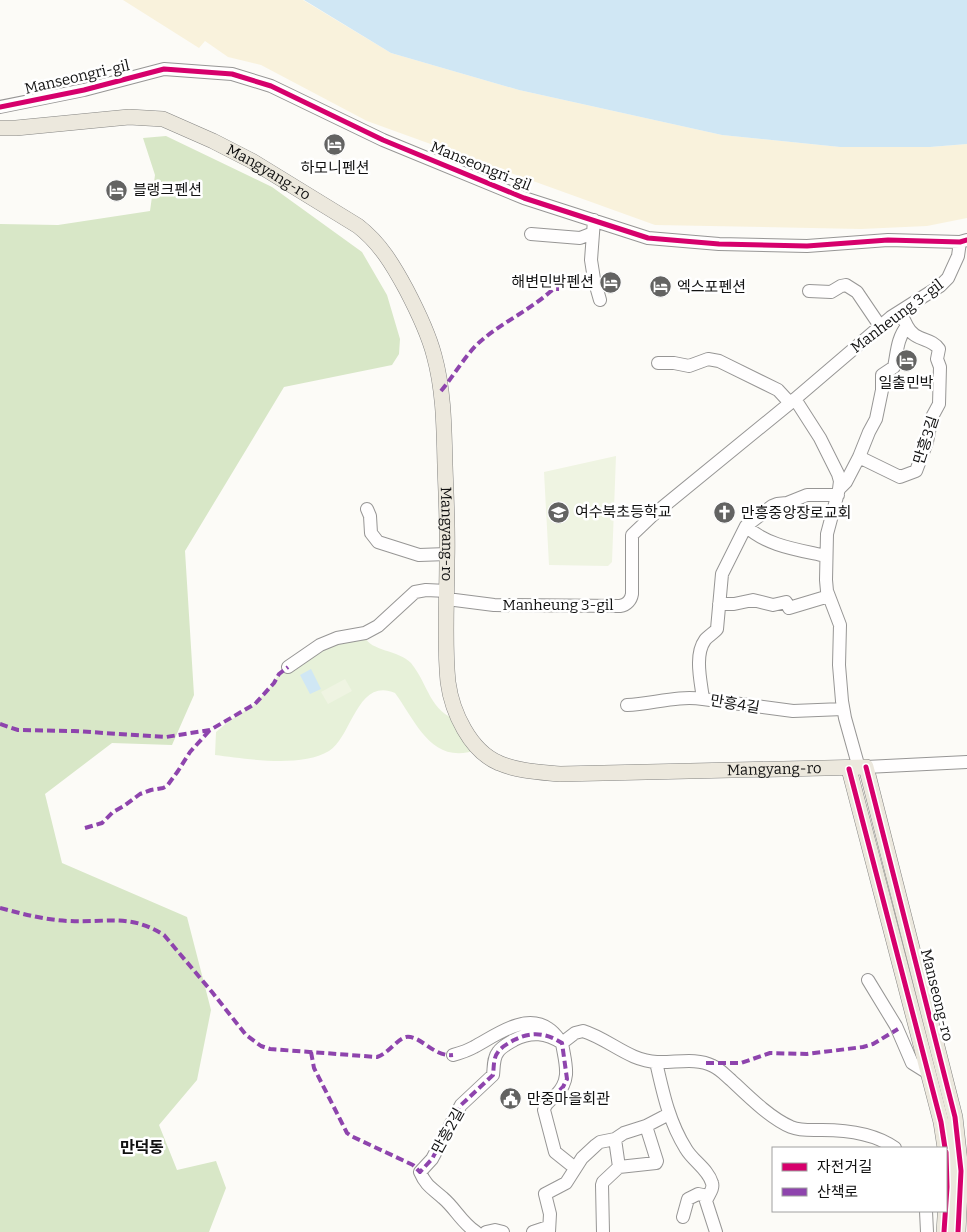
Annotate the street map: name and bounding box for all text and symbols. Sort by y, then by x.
street label: Manseongri-gil [23,56,131,98]
hotel icon: 하모니펜션 [323,133,347,157]
street label: Manseongri-gil [428,138,534,194]
street label: Mangyang-ro [224,141,314,204]
place label: 하모니펜션 [300,159,370,177]
hotel icon: 블랭크펜션 [105,178,129,202]
place label: 블랭크펜션 [133,181,202,199]
hotel icon: 해변민박펜션 [598,270,622,294]
place label: 해변민박펜션 [511,273,594,291]
hotel icon: 엑스포펜션 [649,275,673,299]
street label: Manheung 3-gil [847,275,947,357]
place label: 엑스포펜션 [677,278,746,296]
hotel icon: 일출민박 [894,348,918,372]
place label: 일출민박 [878,374,934,392]
street label: 만흥3길 [910,413,942,467]
street label: Mangyang-ro [437,487,456,581]
school or university icon: 여수북초등학교 [547,500,571,524]
church icon: 만흥중앙장로교회 [713,501,737,525]
place label: 여수북초등학교 [575,503,672,521]
place label: 만흥중앙장로교회 [741,504,851,522]
street label: Manheung 3-gil [503,596,613,614]
street label: 만흥4길 [709,691,761,717]
street label: Mangyang-ro [727,759,822,779]
street label: Manseong-ro [917,947,957,1043]
public building icon: 만중마을회관 [499,1087,523,1111]
place label: 만중마을회관 [527,1090,610,1108]
street label: 만흥2길 [428,1105,468,1157]
district label: 만덕동 [120,1138,164,1157]
legend [772,1147,947,1212]
text: 자전거길 [817,1158,872,1176]
text: 산책로 [817,1183,858,1201]

